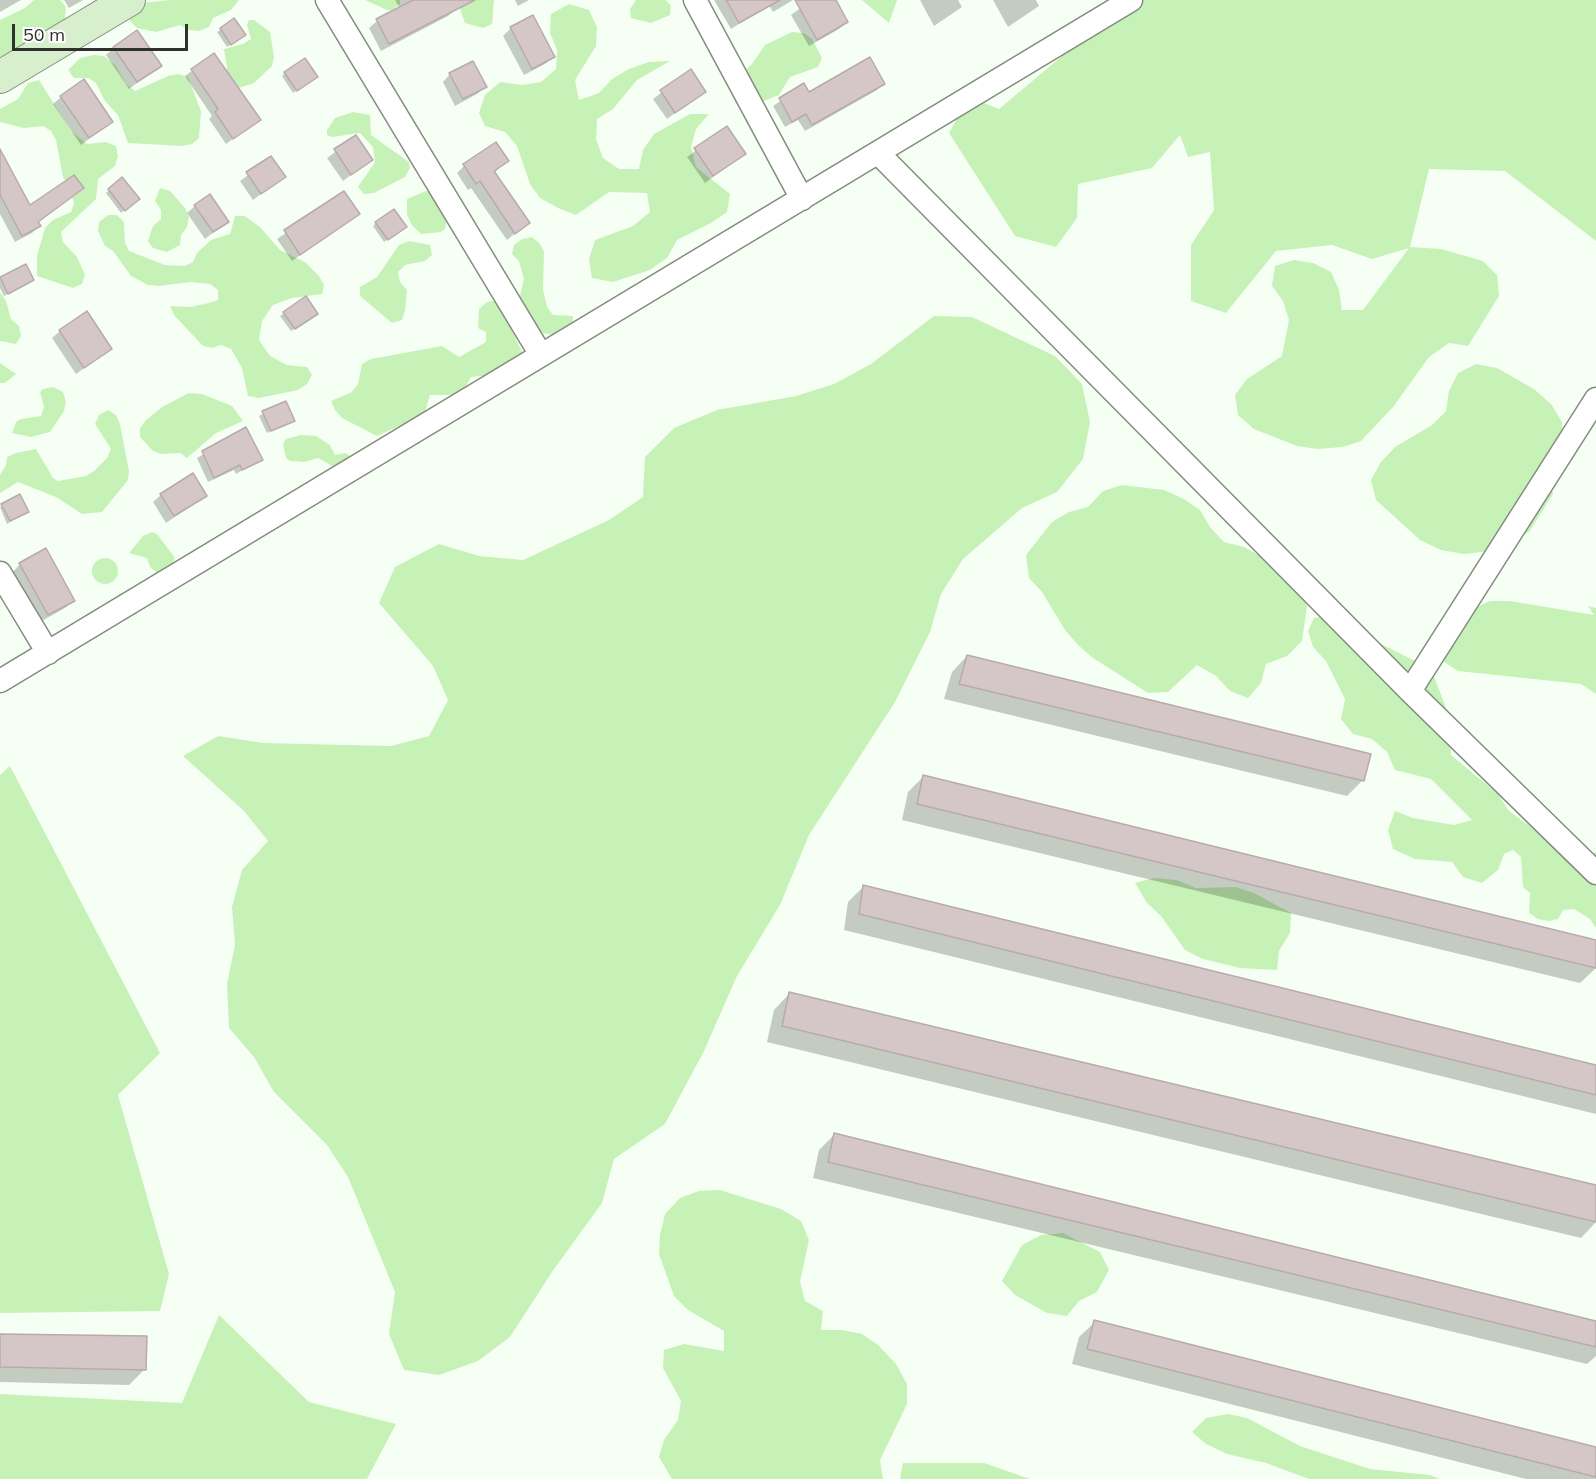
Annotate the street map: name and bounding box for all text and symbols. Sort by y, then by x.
scale bar [15,12,190,50]
text: 50 m [23,23,65,46]

